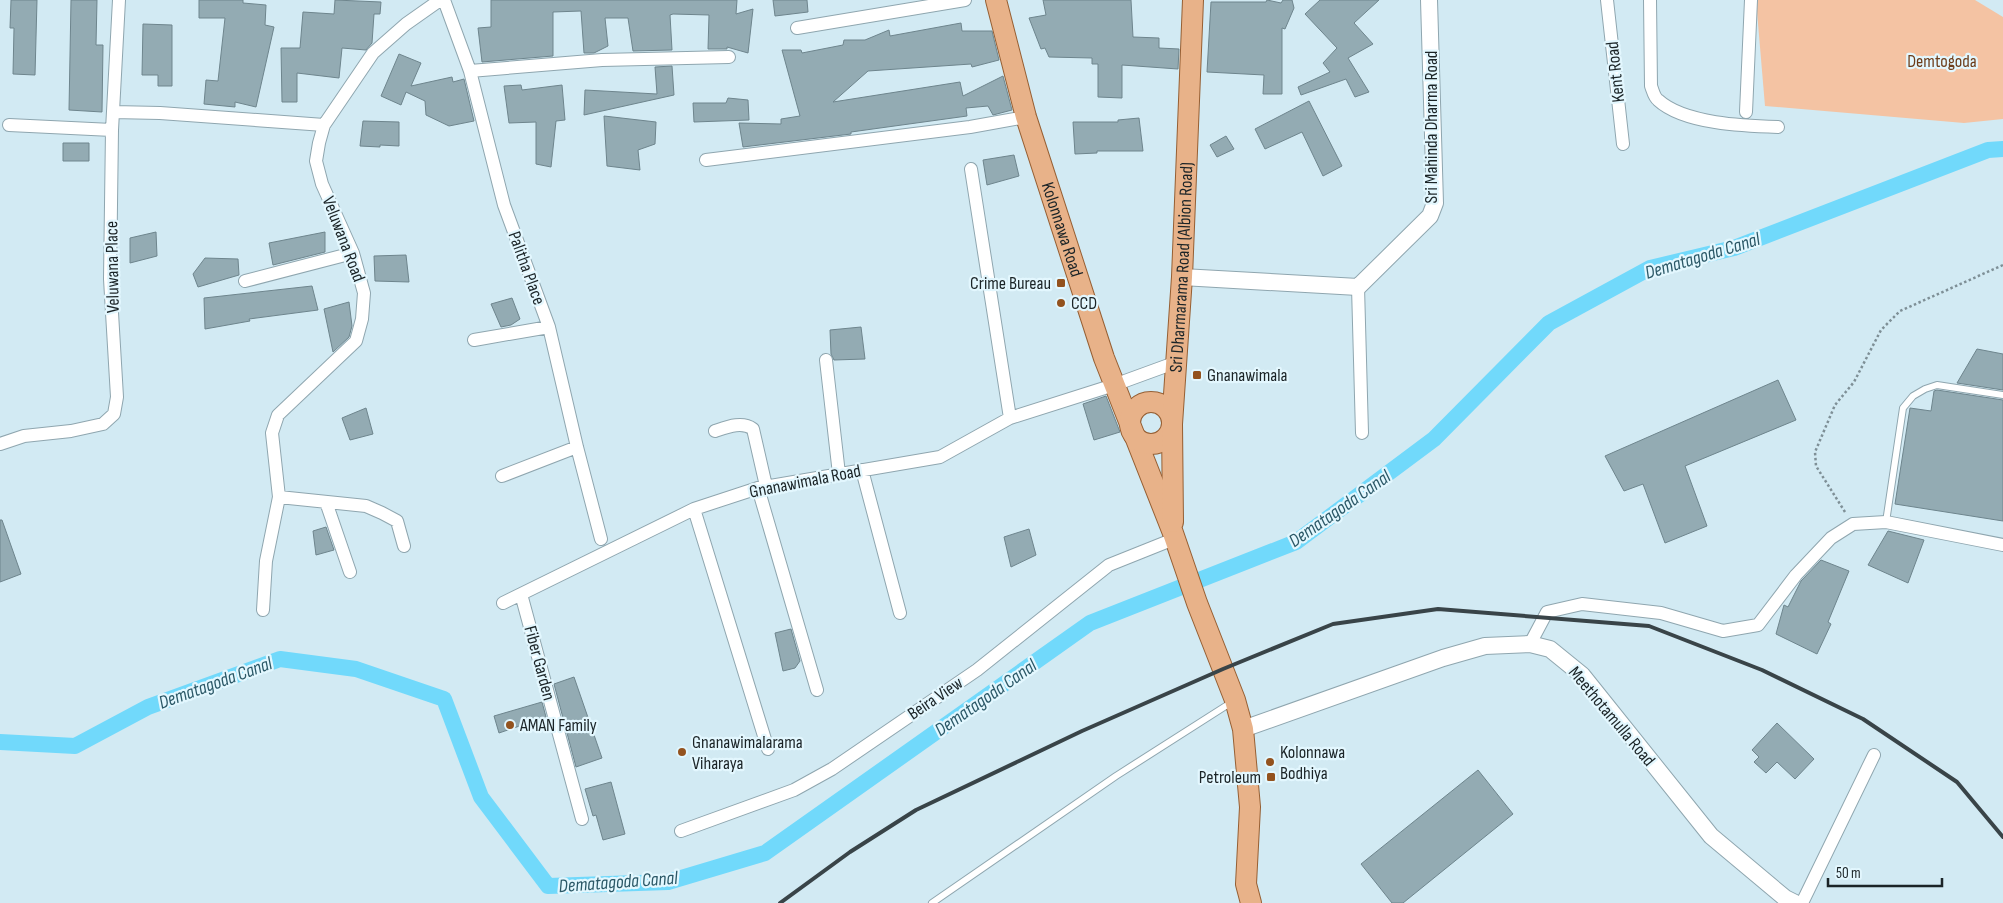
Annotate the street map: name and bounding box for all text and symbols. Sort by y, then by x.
street label: Kent Road [1602,40,1629,104]
street label: Sri Mahinda Dharma Road [1421,51,1442,203]
park label: Demtogoda [1907,51,1977,72]
street label: Sri Dharmarama Road (Albion Road) [1166,162,1198,373]
street label: Kolonnawa Road [1037,180,1087,280]
street label: Veluwana Road [318,193,369,285]
street label: Veluwana Place [101,221,124,313]
water label: Dematagoda Canal [1642,228,1763,285]
street label: Palitha Place [504,229,549,308]
place label: Crime Bureau [970,273,1051,294]
marker: Crime Bureau [1055,277,1067,289]
place label: CCD [1071,293,1097,314]
marker: CCD [1055,297,1067,309]
place label: Gnanawimala [1207,365,1287,386]
marker: Gnanawimala [1191,369,1203,381]
street label: Gnanawimala Road [747,460,863,503]
water label: Dematagoda Canal [1285,465,1396,553]
street label: Fiber Garden [519,624,560,703]
water label: Dematagoda Canal [156,652,276,715]
water label: Dematagoda Canal [931,654,1042,742]
street label: Meethotamulla Road [1564,662,1659,770]
street label: Beira View [904,672,967,724]
place label: AMAN Family [519,715,597,736]
marker: AMAN Family [504,719,516,731]
place label: Gnanawimalarama Viharaya [692,732,803,774]
place label: Kolonnawa Bodhiya [1280,742,1345,784]
marker: Gnanawimalarama Viharaya [676,746,688,758]
marker: Kolonnawa Bodhiya [1264,756,1276,768]
place label: Petroleum [1199,767,1261,788]
marker: Petroleum [1265,771,1277,783]
scale bar [1828,856,1942,888]
text: 50 m [1836,864,1861,883]
water label: Dematagoda Canal [558,867,679,898]

